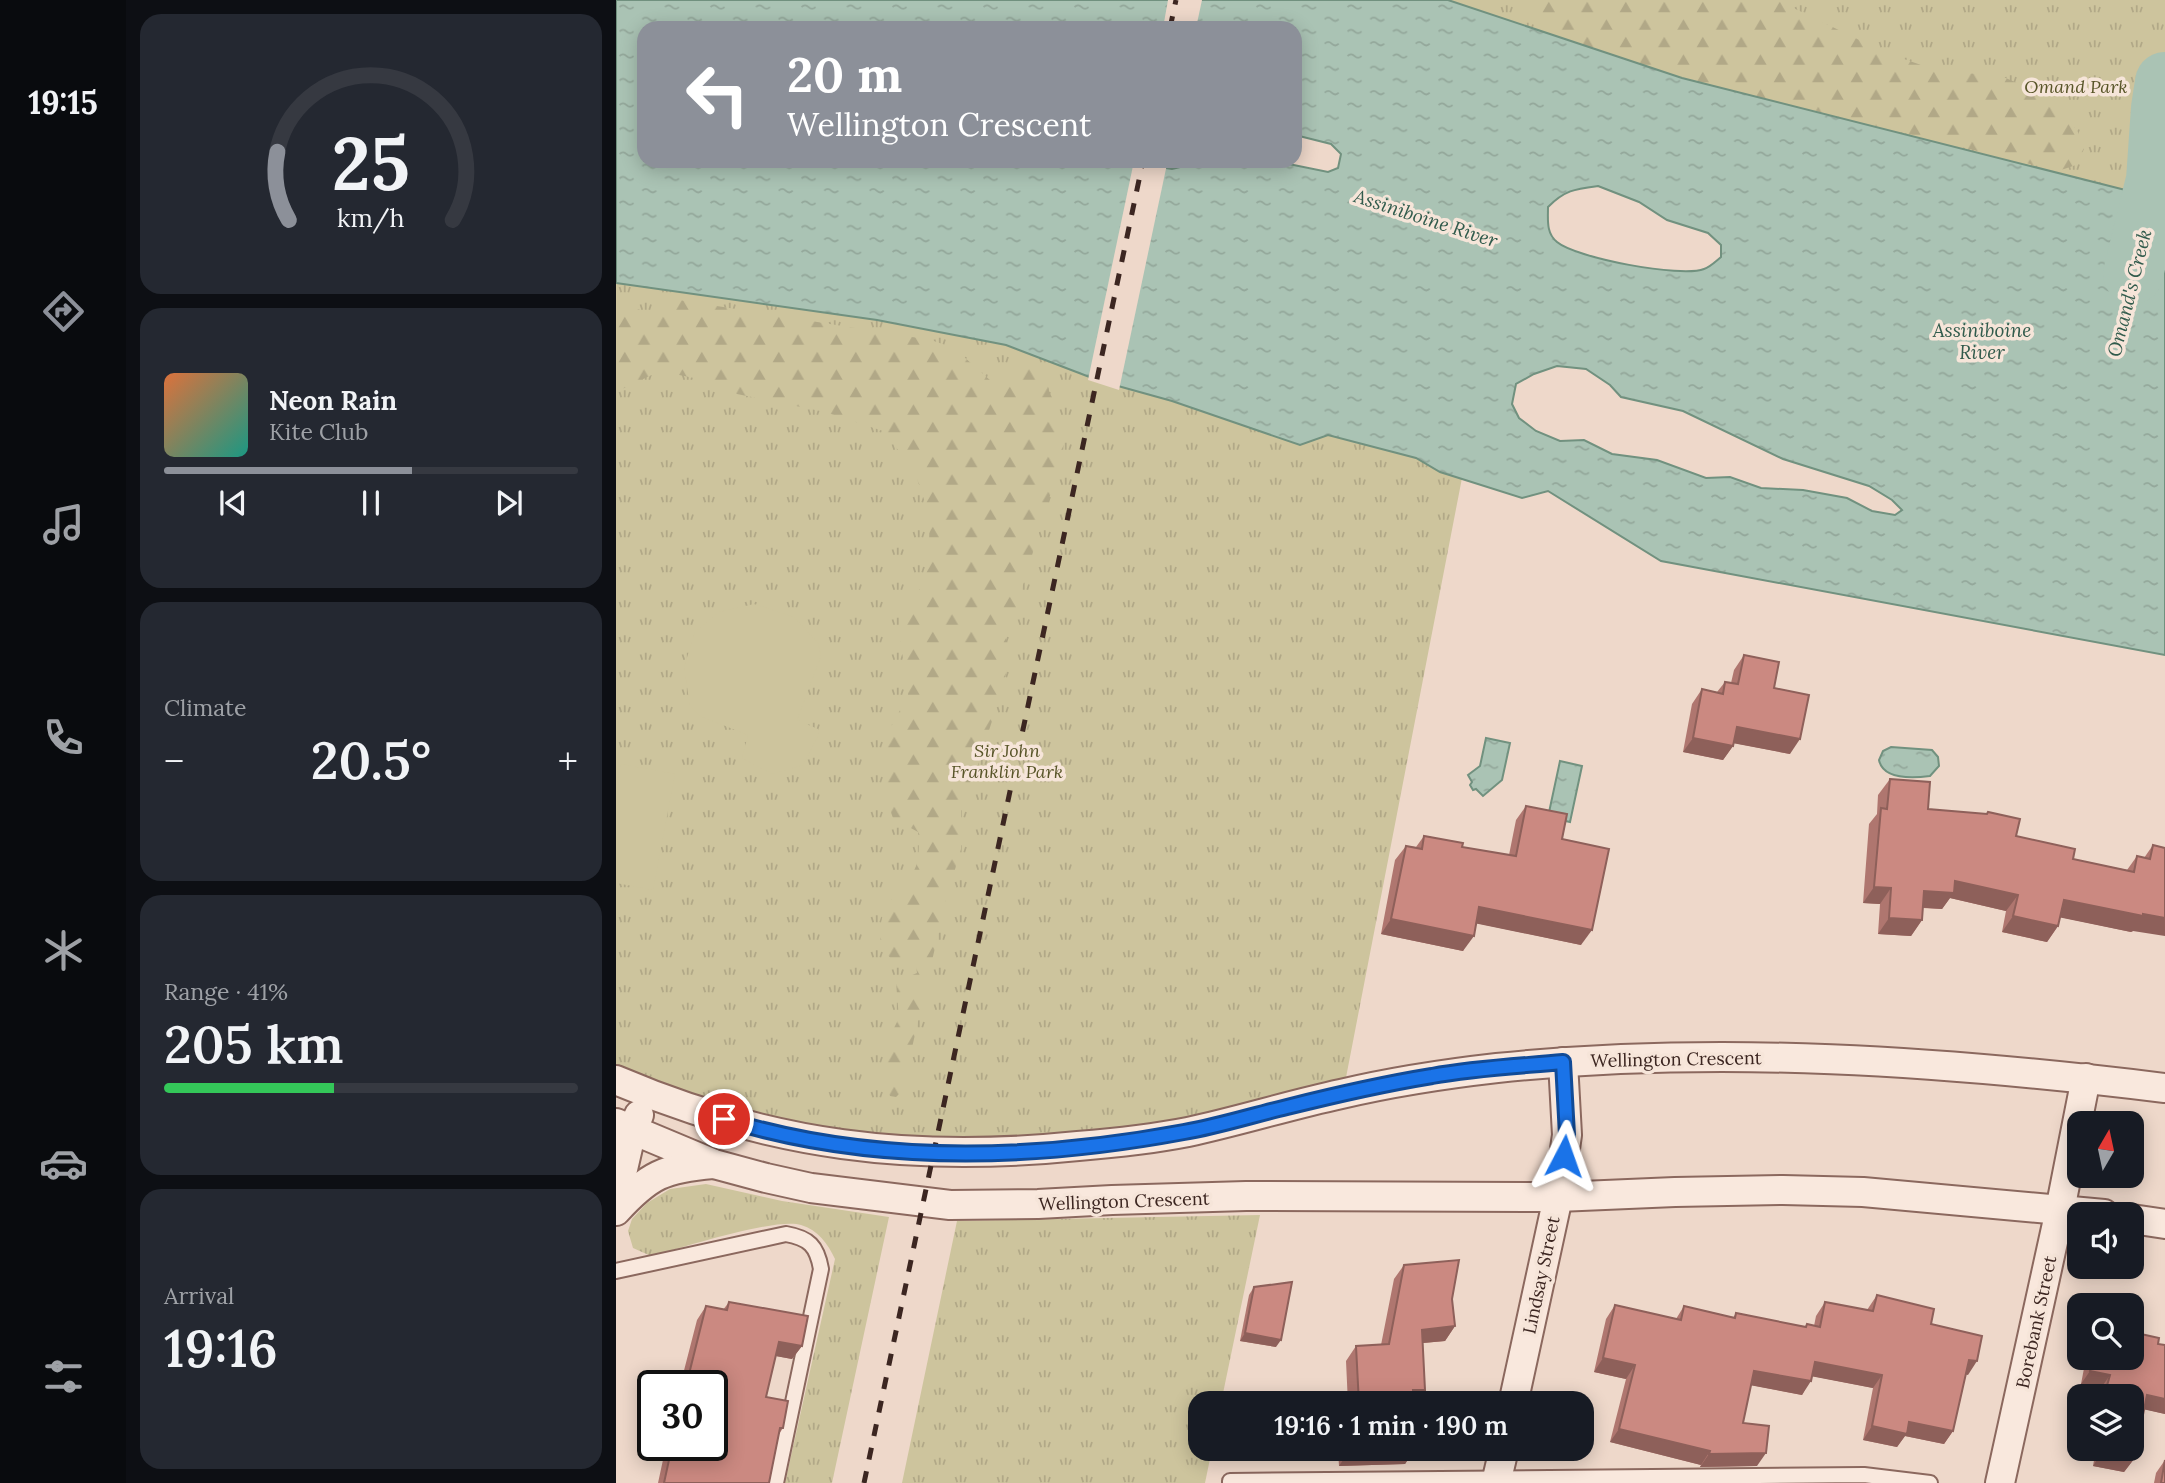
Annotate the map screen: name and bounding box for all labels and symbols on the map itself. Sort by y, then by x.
park label: Omand Park [2024,75,2128,98]
water label: Assiniboine River [1350,183,1501,253]
water label: Omand's Creek [2102,227,2156,359]
water label: Assiniboine River [1932,318,2031,364]
park label: Sir John Franklin Park [951,739,1063,783]
street label: Wellington Crescent [1590,1046,1762,1072]
pin [694,1089,754,1149]
north arrow [2067,1111,2144,1188]
position arrow [1527,1119,1601,1193]
street label: Wellington Crescent [1038,1187,1210,1215]
street label: Lindsay Street [1517,1214,1565,1336]
street label: Borebank Street [2011,1253,2061,1391]
speed limit sign: 30 [637,1370,728,1461]

